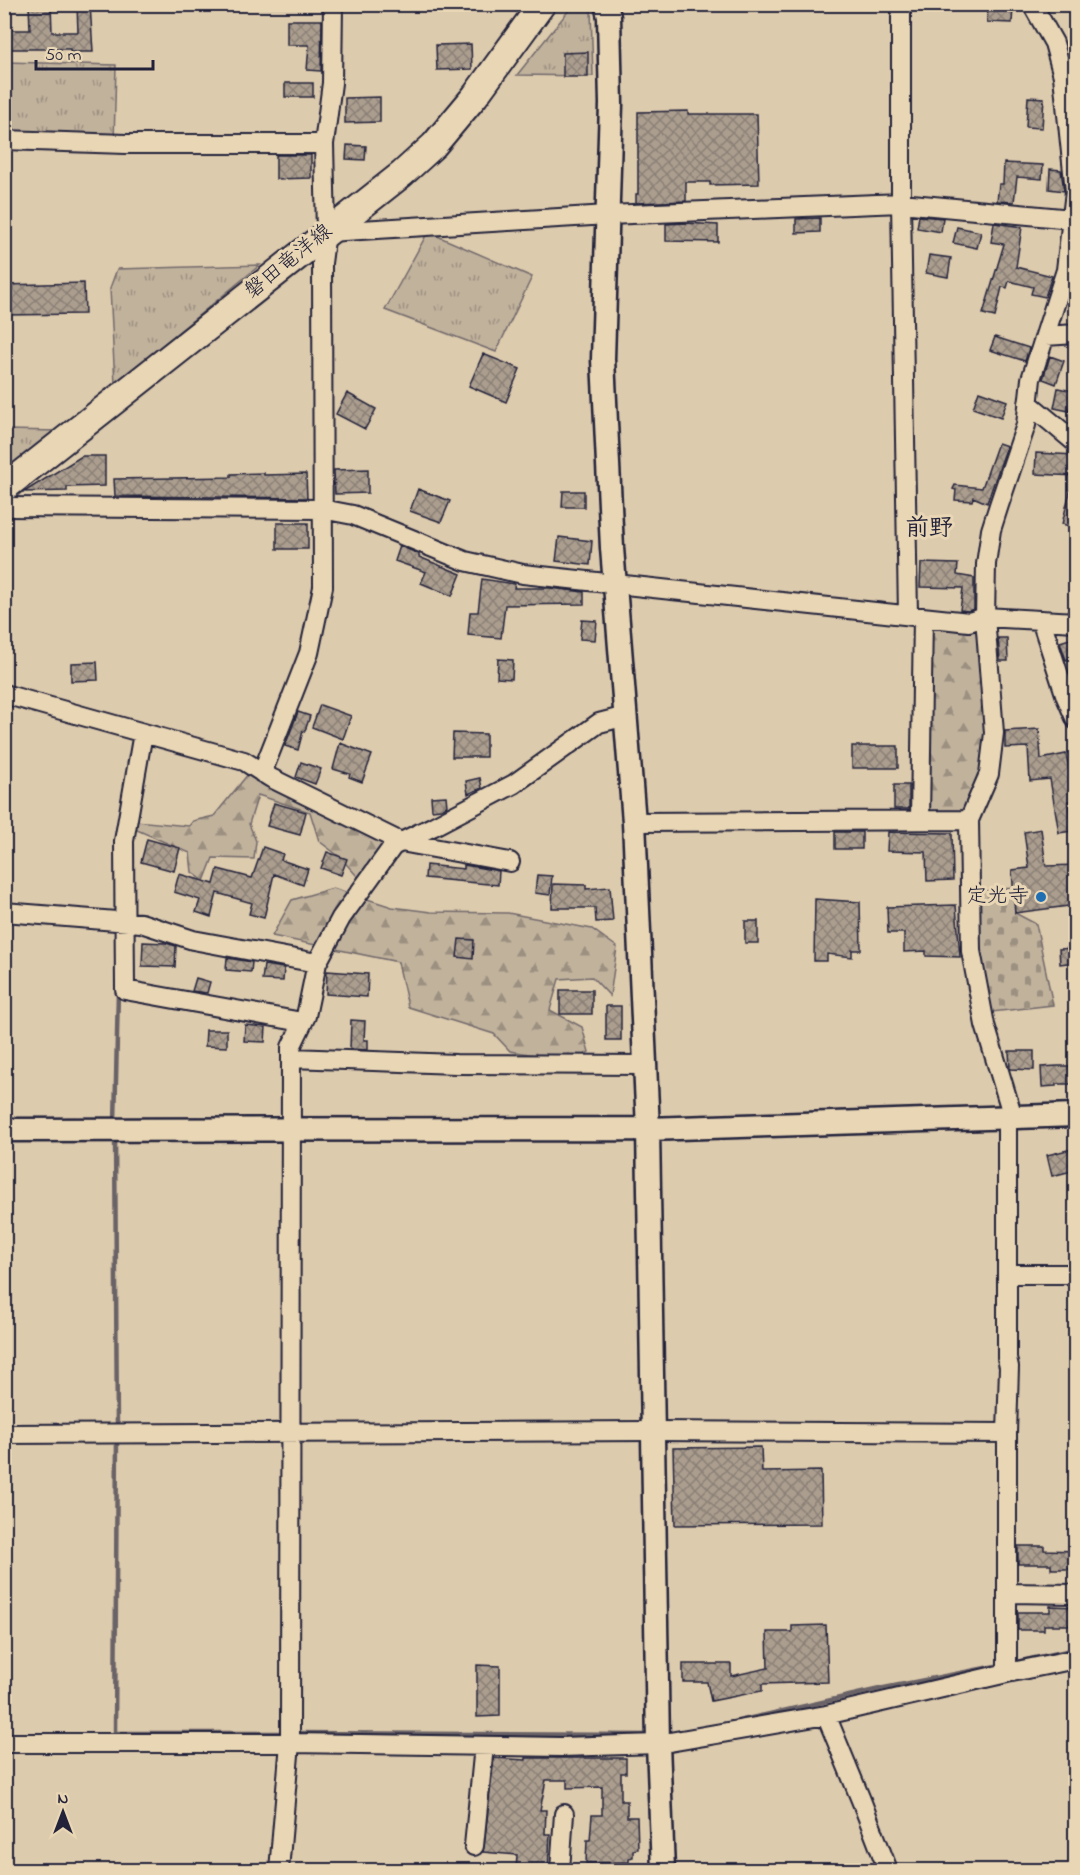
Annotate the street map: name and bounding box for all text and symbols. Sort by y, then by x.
scale bar [36,33,153,71]
text: 50 m [45,43,82,69]
street label: 磐田竜洋線 [239,217,339,307]
district label: 前野 [905,512,953,547]
place label: 定光寺 [966,882,1029,912]
marker: 定光寺 [1034,890,1048,904]
north arrow [33,1782,93,1842]
text: N [58,1787,69,1811]

